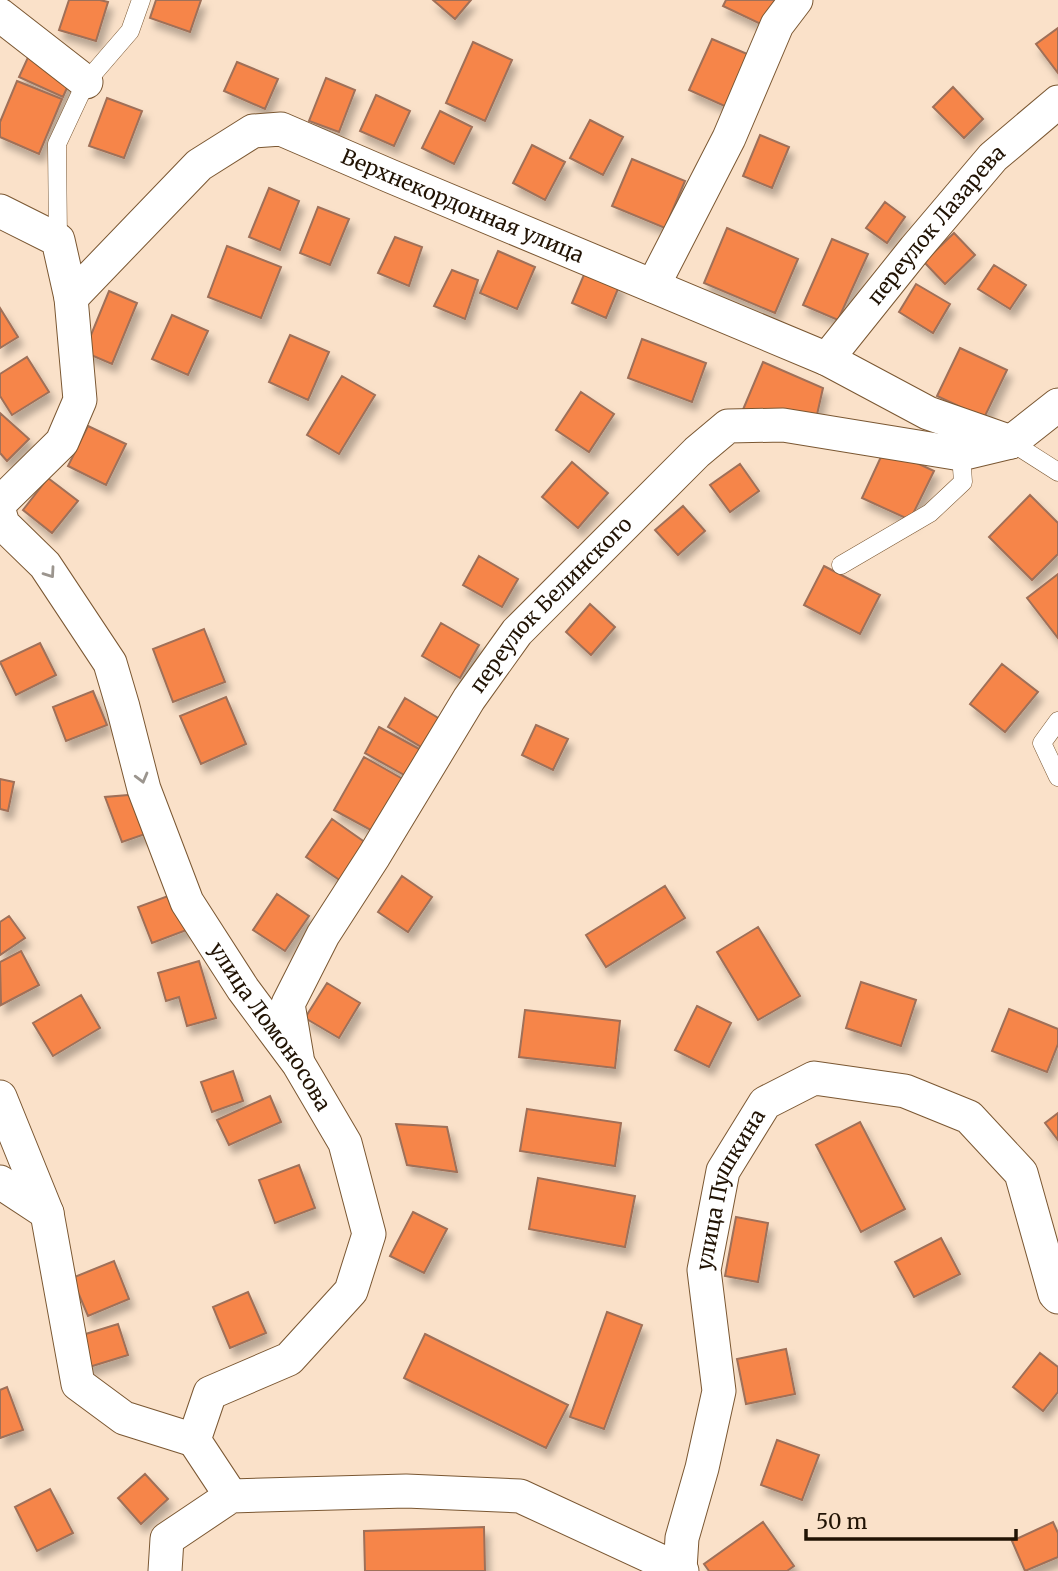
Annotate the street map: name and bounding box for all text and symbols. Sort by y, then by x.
street label: переулок Лазарева [861,139,1010,310]
street label: Верхнекордонная улица [337,143,588,269]
street label: переулок Белинского [464,511,638,698]
one-way arrow [42,565,54,578]
one-way arrow [134,772,148,784]
street label: улица Ломоносова [203,937,337,1116]
street label: улица Пушкина [690,1104,771,1273]
scale bar [806,1498,1016,1542]
text: 50 m [816,1508,867,1535]

